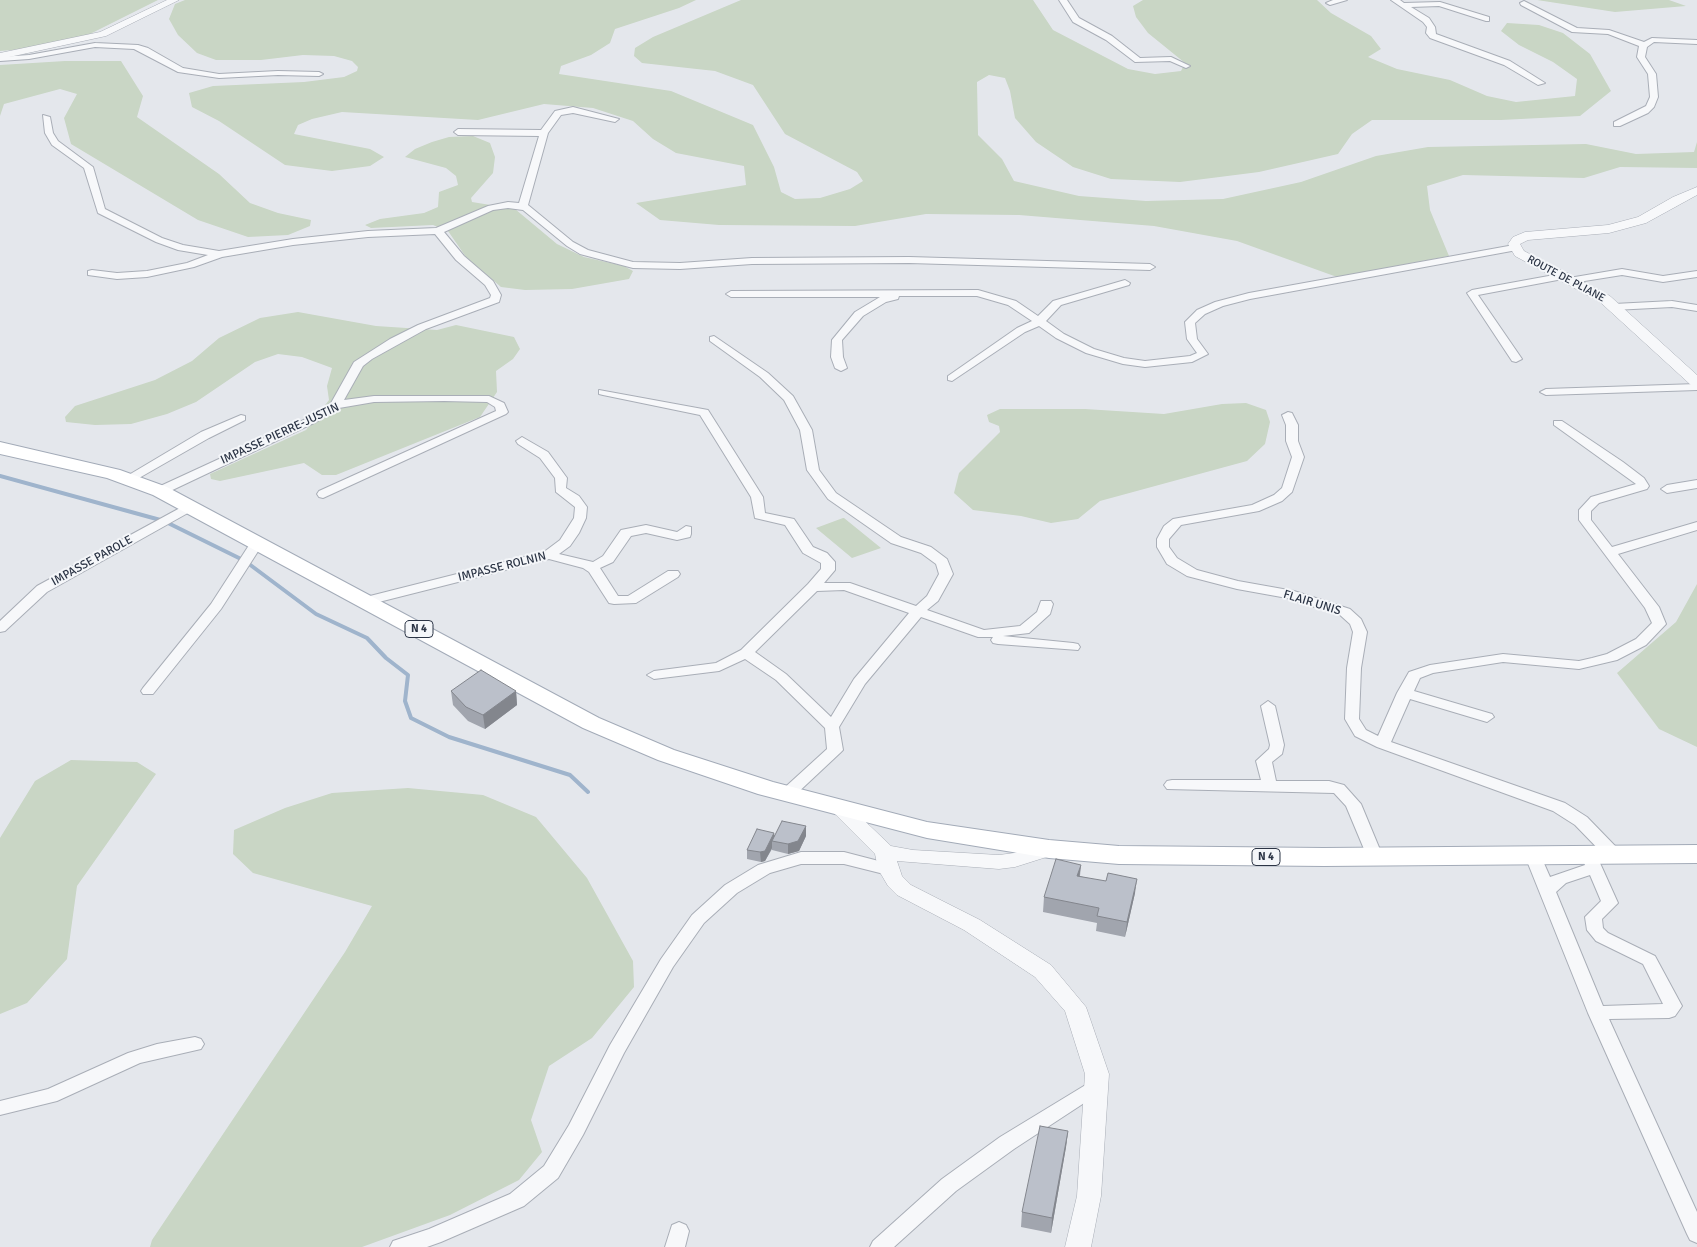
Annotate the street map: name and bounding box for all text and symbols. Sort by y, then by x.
street label: ROUTE DE PLIANE [1525,253,1607,305]
street label: IMPASSE PIERRE-JUSTIN [218,400,342,468]
street label: IMPASSE PAROLE [49,533,135,589]
street label: IMPASSE ROLNIN [456,549,548,585]
street label: FLAIR UNIS [1281,587,1343,619]
road number: N 4 [405,620,433,638]
road number: N 4 [1252,849,1280,866]

